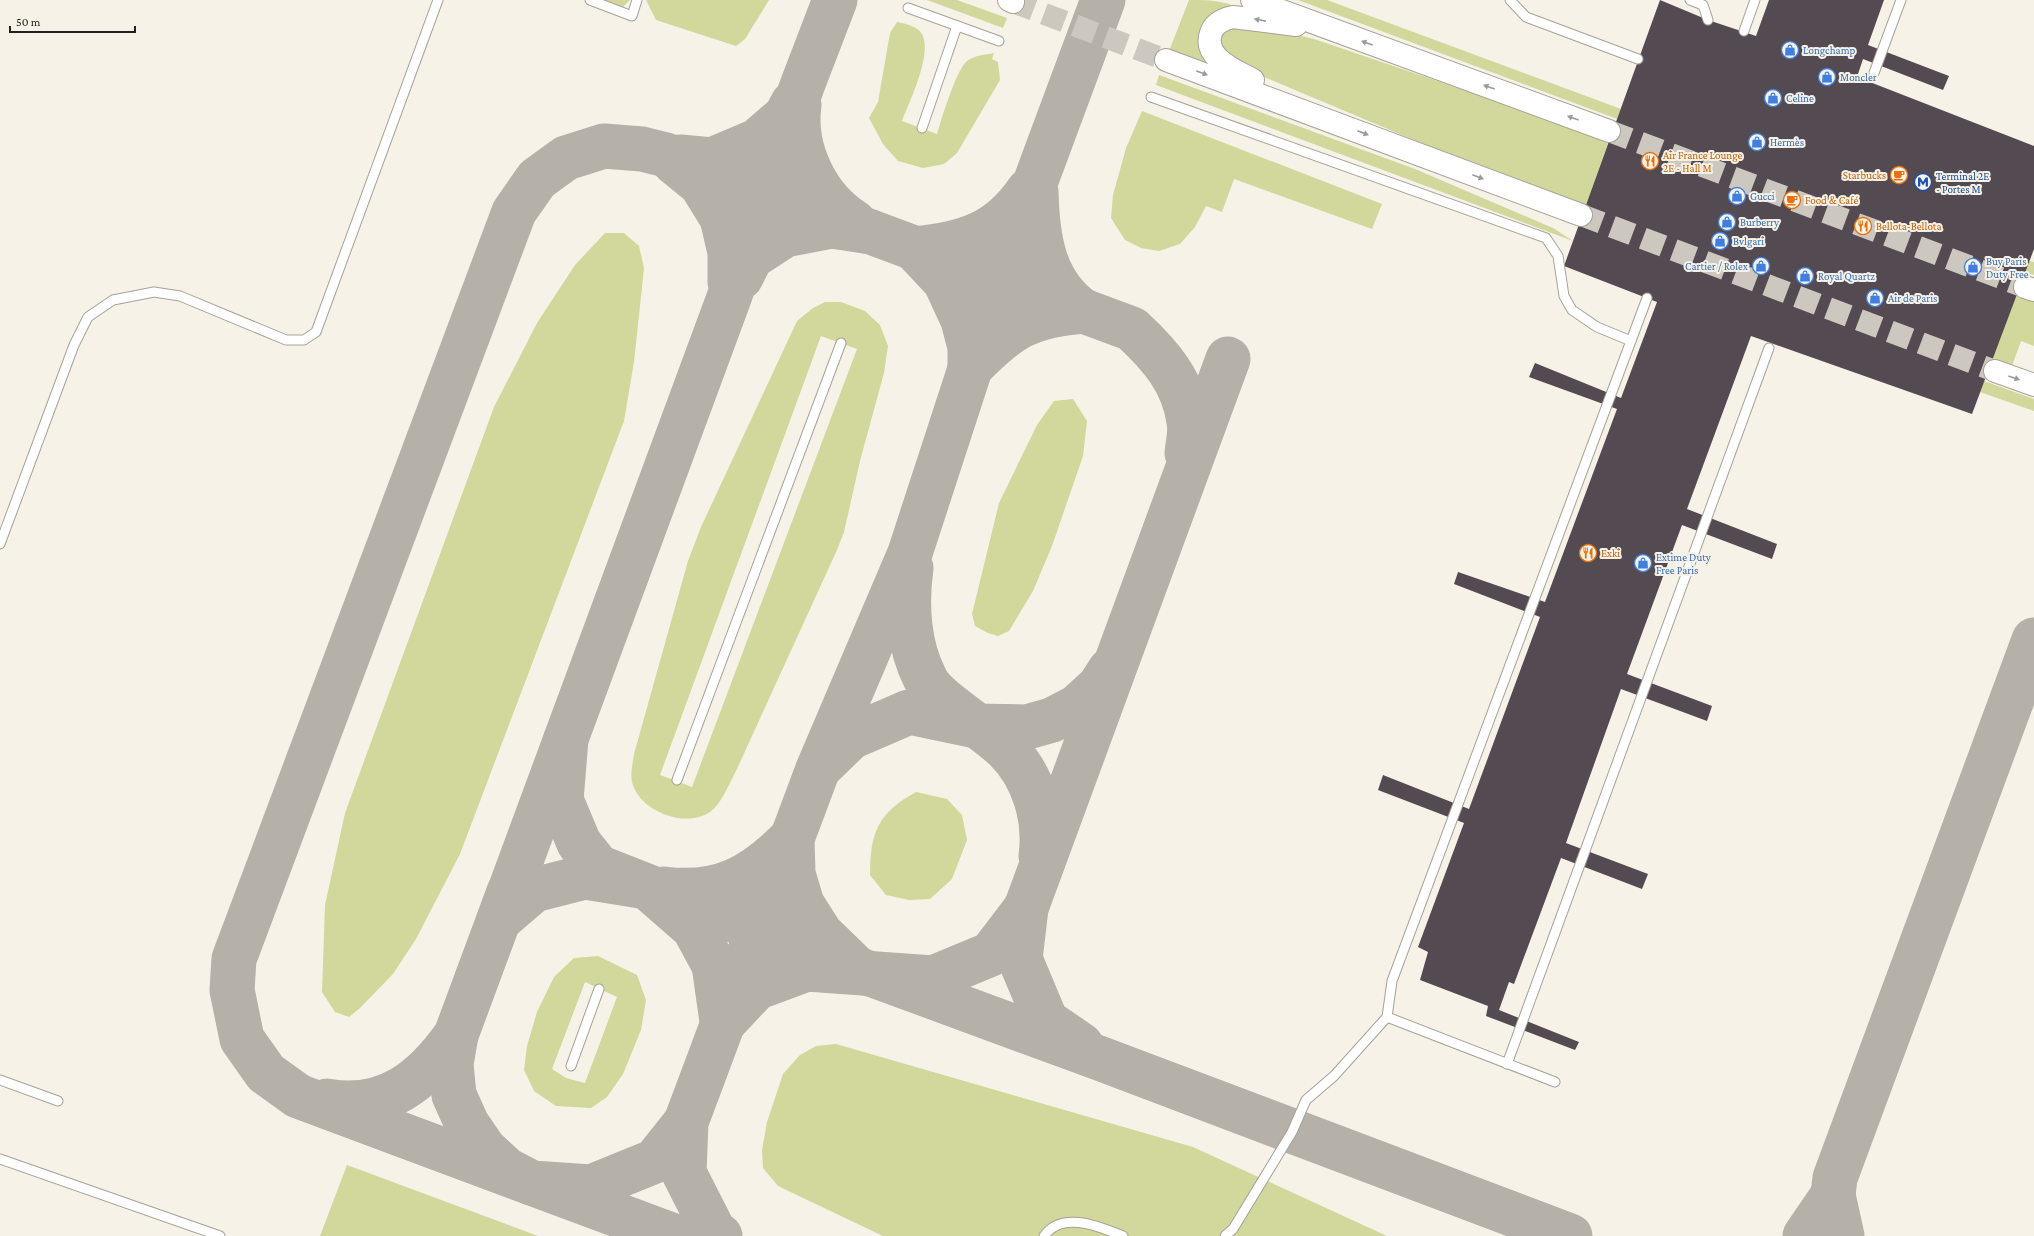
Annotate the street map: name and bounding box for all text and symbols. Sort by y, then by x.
scale bar [10,8,135,34]
text: 50 m [16,15,41,29]
one-way arrow [1254,17,1266,23]
one-way arrow [1360,40,1372,46]
shop icon: Longchamp [1780,40,1800,60]
place label: Longchamp [1803,44,1855,57]
shop icon: Moncler [1817,67,1837,87]
one-way arrow [1197,70,1209,76]
place label: Moncler [1840,71,1877,83]
one-way arrow [1482,84,1494,90]
shop icon: Celine [1763,88,1783,108]
place label: Celine [1786,92,1814,104]
one-way arrow [1566,114,1578,120]
one-way arrow [1358,131,1370,137]
shop icon: Hermès [1747,132,1767,152]
place label: Hermès [1770,136,1804,148]
place label: Air France Lounge 2E - Hall M [1663,149,1743,174]
restaurant icon: Air France Lounge 2E - Hall M [1640,151,1660,171]
cafe icon: Starbucks [1889,165,1909,185]
place label: Starbucks [1843,169,1886,181]
place label: Terminal 2E - Portes M [1936,170,1989,195]
metro station icon: Terminal 2E - Portes M [1913,172,1933,192]
one-way arrow [1473,174,1485,180]
shop icon: Gucci [1727,186,1747,206]
place label: Gucci [1750,190,1775,202]
cafe icon: Food & Café [1782,190,1802,210]
place label: Food & Café [1805,194,1858,206]
shop icon: Burberry [1717,212,1737,232]
place label: Burberry [1740,216,1780,229]
restaurant icon: Bellota-Bellota [1853,216,1873,236]
place label: Bellota-Bellota [1876,220,1942,232]
shop icon: Bvlgari [1710,231,1730,251]
place label: Bvlgari [1733,235,1764,248]
place label: Buy Paris Duty Free [1986,255,2029,281]
shop icon: Cartier / Rolex [1751,256,1771,276]
shop icon: Buy Paris Duty Free [1963,257,1983,277]
place label: Cartier / Rolex [1685,260,1748,272]
shop icon: Royal Quartz [1795,266,1815,286]
place label: Royal Quartz [1818,270,1875,283]
shop icon: Air de Paris [1865,288,1885,308]
place label: Air de Paris [1888,292,1937,304]
one-way arrow [2009,375,2021,381]
restaurant icon: Exki [1578,543,1598,563]
place label: Exki [1601,547,1620,559]
place label: Extime Duty Free Paris [1656,551,1712,576]
shop icon: Extime Duty Free Paris [1633,553,1653,573]

